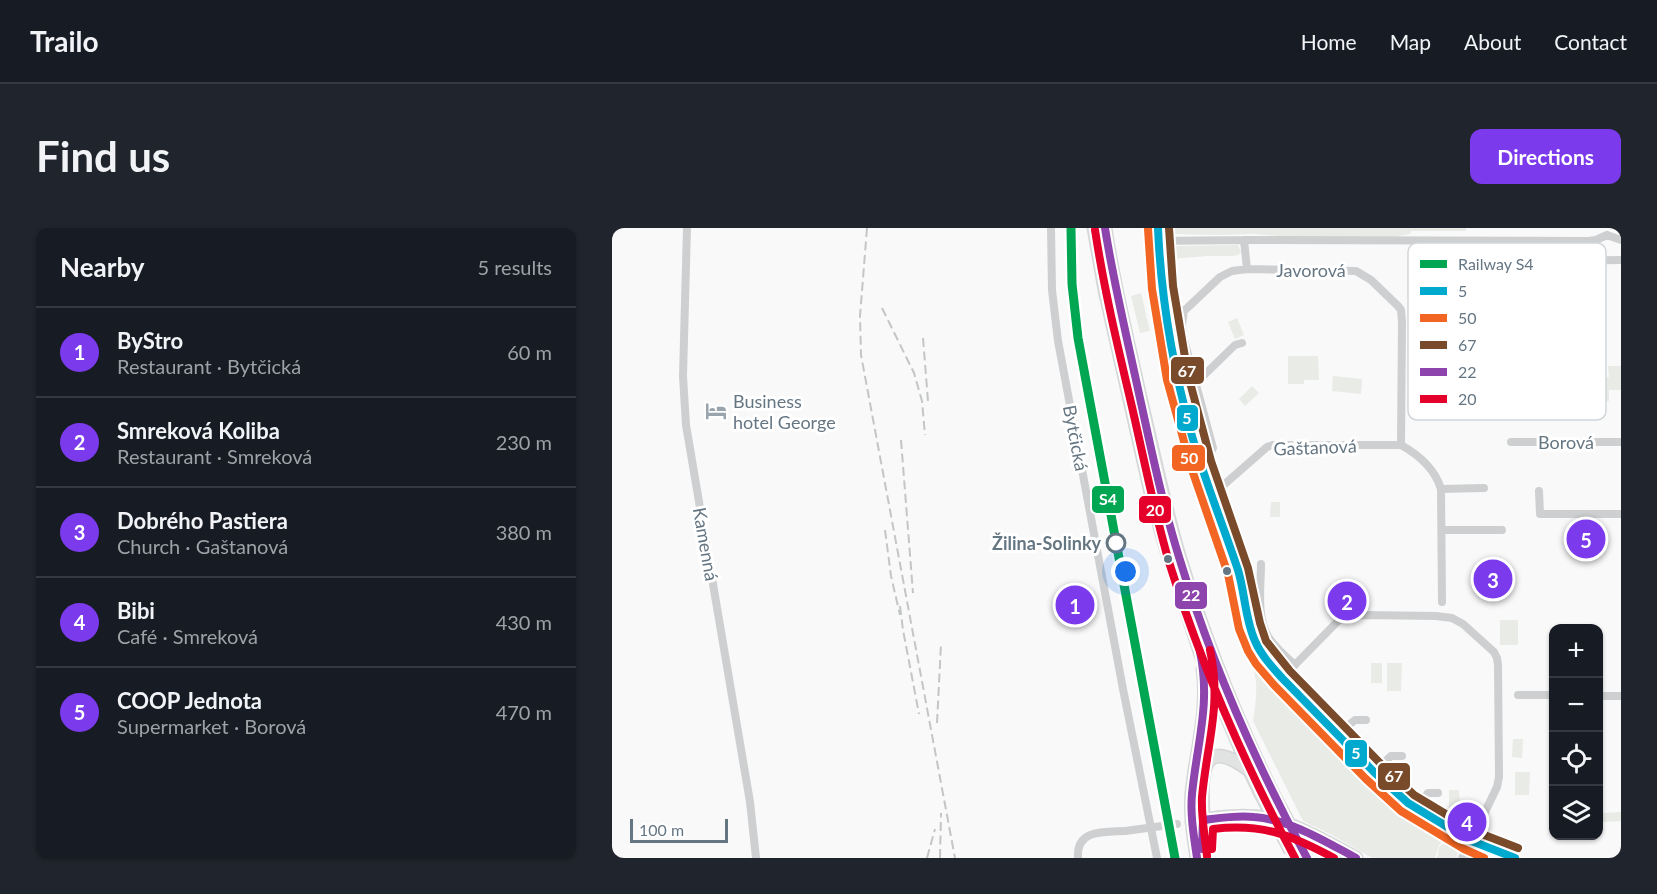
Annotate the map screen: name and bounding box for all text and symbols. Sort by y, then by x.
text: Trailo [30,24,99,58]
text: Home [1301,29,1357,54]
text: Map [1390,29,1431,54]
text: About [1464,29,1521,54]
text: Contact [1554,29,1627,54]
button: Directions [1470,129,1621,184]
text: Find us [36,131,170,181]
legend [1408,243,1606,420]
text: Nearby [60,251,145,283]
text: Railway S4 [1458,254,1534,273]
text: 5 results [477,255,552,279]
street label: Javorová [1276,259,1346,281]
text: 5 [1458,281,1467,300]
text: 50 [1458,308,1477,327]
text: ByStro [117,327,183,354]
text: 67 [1458,335,1477,354]
text: 1 [74,340,85,364]
text: 60 m [507,340,552,364]
text: Restaurant · Bytčická [117,354,301,378]
line badge: 67 [1170,356,1205,385]
text: 67 [1178,361,1196,380]
text: 22 [1458,362,1477,381]
text: 20 [1458,389,1477,408]
place label: Business hotel George [733,390,836,433]
hotel icon: Business hotel George [704,399,728,423]
street label: Bytčická [1059,403,1093,473]
line badge: 5 [1176,404,1199,432]
text: 5 [1182,408,1192,427]
text: Smreková Koliba [117,417,280,444]
text: 2 [74,430,85,454]
text: 230 m [496,430,552,454]
street label: Borová [1538,431,1594,453]
street label: Gaštanová [1273,435,1357,459]
text: Restaurant · Smreková [117,444,312,468]
line badge: 50 [1171,444,1206,472]
text: 50 [1180,448,1198,467]
line badge: S4 [1091,485,1125,514]
text: S4 [1099,489,1117,508]
line badge: 20 [1138,495,1172,524]
text: 20 [1146,500,1164,519]
street label: Kamenná [689,506,723,582]
text: Dobrého Pastiera [117,507,288,534]
pin: 5 [1566,516,1606,562]
text: 3 [74,520,85,544]
text: 380 m [496,520,552,544]
place label: Žilina-Solinky [992,532,1102,554]
marker: Žilina-Solinky [1106,533,1126,553]
text: Church · Gaštanová [117,534,288,558]
unlabelled marker [1162,553,1174,565]
pin: 3 [1474,556,1512,602]
your location [1111,557,1140,586]
unlabelled marker [1221,565,1233,577]
pin: 2 [1328,578,1366,623]
line badge: 22 [1174,581,1208,610]
pin: 1 [1056,582,1094,628]
text: 22 [1182,585,1200,604]
text: Bibi [117,597,155,624]
text: 4 [74,610,85,634]
text: 430 m [496,610,552,634]
text: Café · Smreková [117,624,258,648]
map controls [1549,624,1603,840]
button: + [1549,624,1603,678]
button: − [1549,678,1603,732]
text: COOP Jednota [117,687,262,714]
text: 5 [74,700,85,724]
text: 470 m [496,700,552,724]
text: Supermarket · Borová [117,714,306,738]
button: locate [1549,732,1603,786]
line badge: 5 [1344,739,1368,768]
text: 5 [1351,743,1361,762]
line badge: 67 [1377,762,1411,791]
text: 67 [1385,766,1403,785]
button: layers [1549,786,1603,840]
pin: 4 [1448,800,1486,844]
scale bar [630,816,728,844]
text: 100 m [639,820,684,839]

